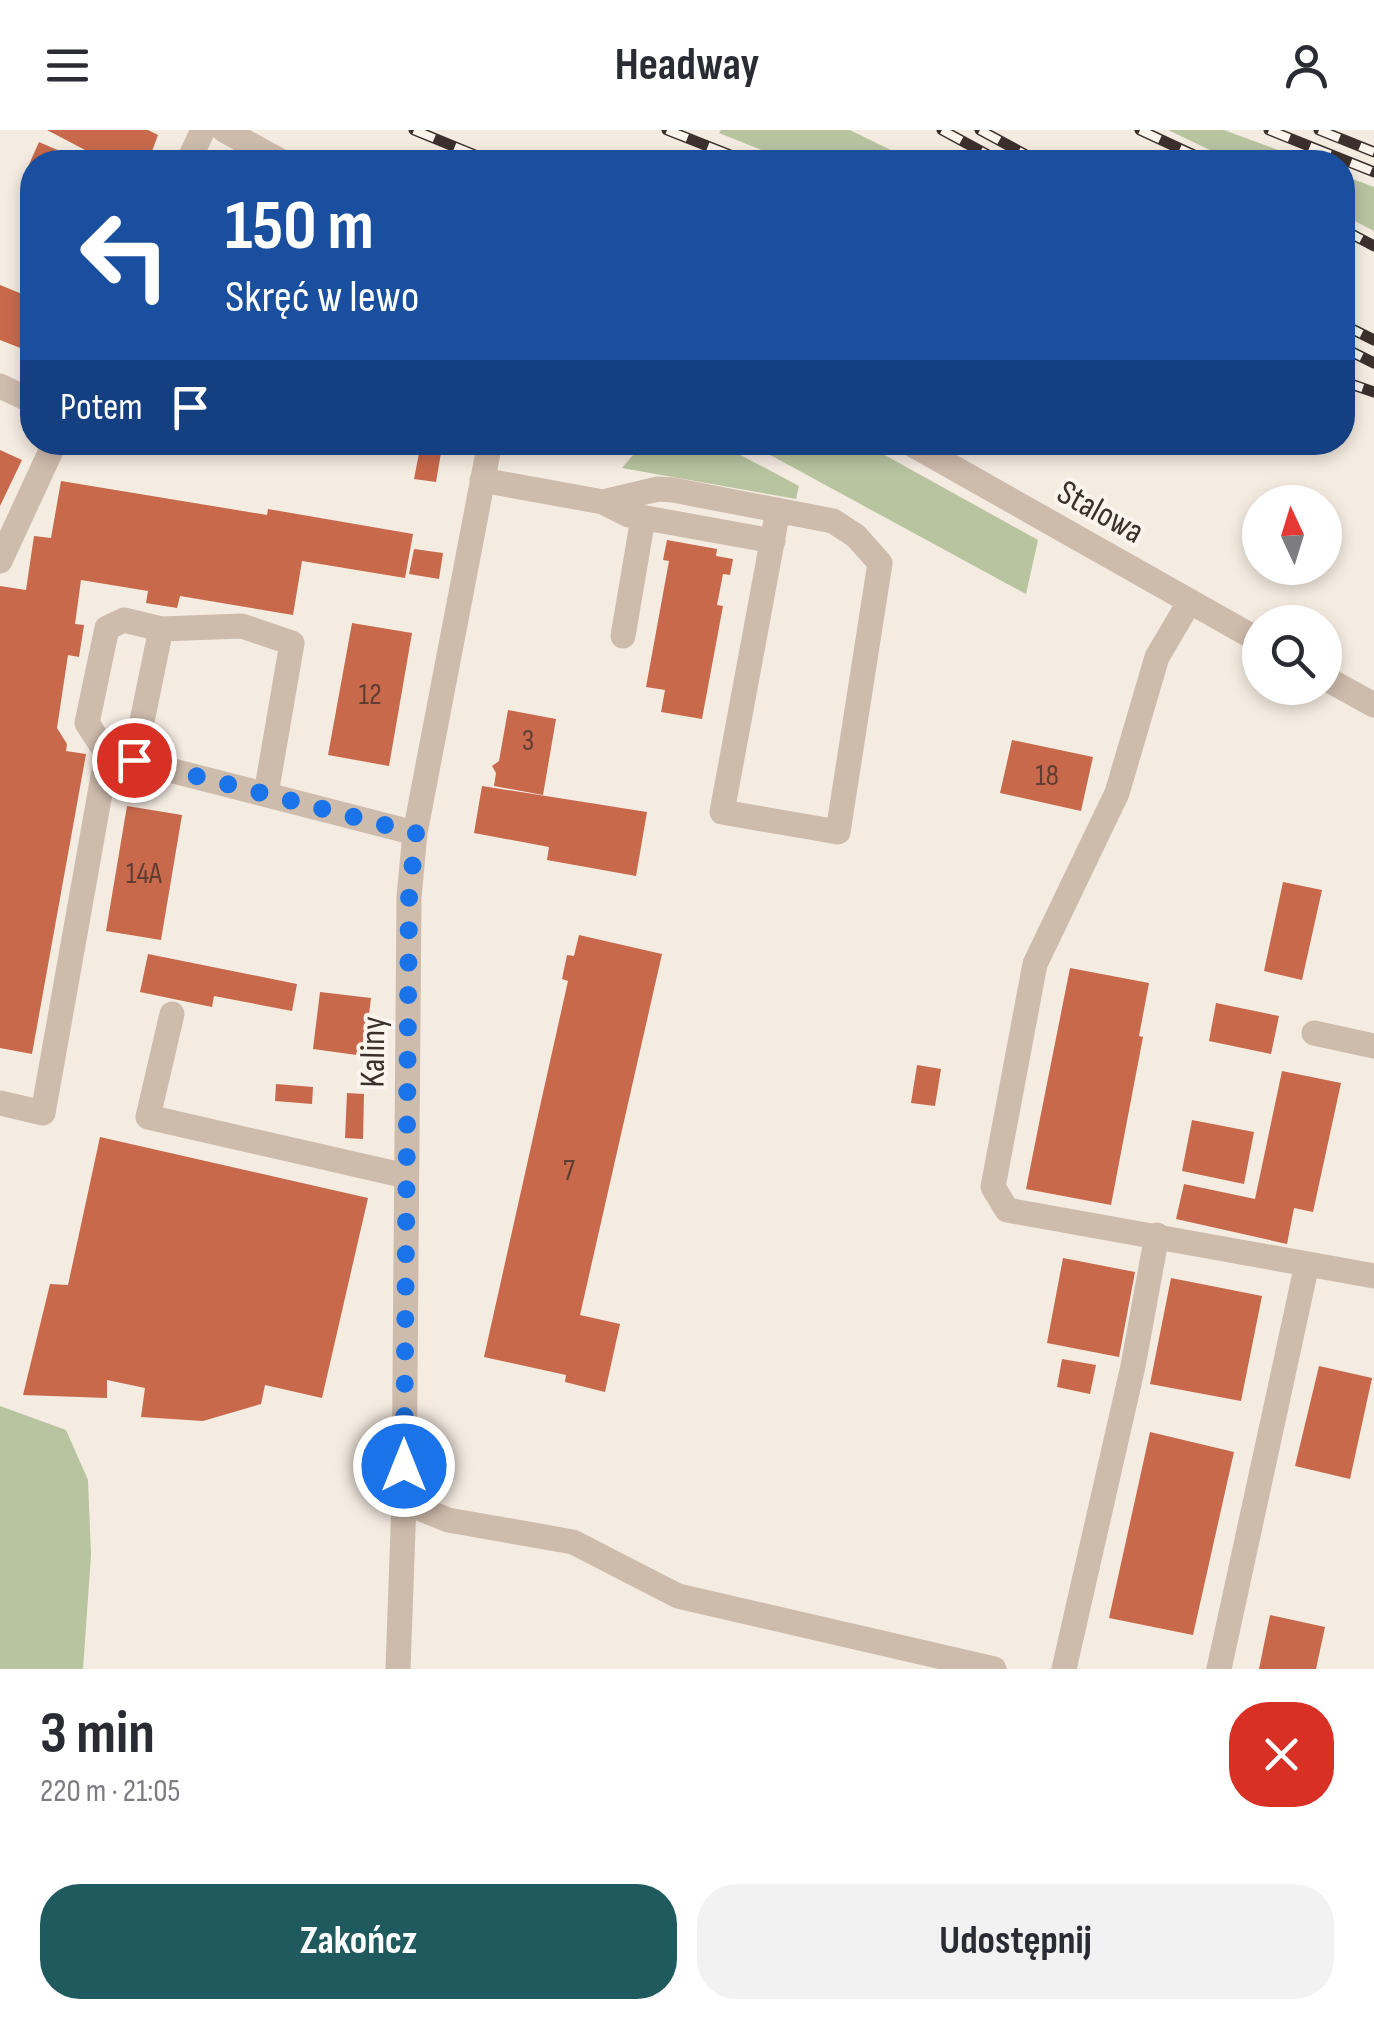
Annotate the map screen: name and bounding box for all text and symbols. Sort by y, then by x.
icon: menu [40,38,95,93]
text: Headway [615,38,759,93]
icon: person [1279,38,1334,93]
text: 150 m [225,185,374,269]
icon: left [60,190,190,320]
text: Skręć w lewo [225,270,419,325]
icon: arrive [163,380,218,435]
text: Potem [60,385,143,430]
street label: Stalowa [1049,471,1151,554]
north arrow [1242,485,1342,585]
map controls [1242,485,1342,705]
button: search [1242,605,1342,705]
house number: 12 [358,677,382,713]
pin [92,718,177,803]
house number: 3 [522,723,534,759]
icon: arrive [107,733,162,788]
house number: 18 [1035,758,1059,794]
house number: 14A [126,856,162,892]
street label: Kaliny [351,1016,396,1088]
house number: 7 [563,1153,575,1189]
position arrow [352,1414,456,1518]
text: 3 min [40,1698,155,1770]
button: close [1229,1702,1334,1807]
text: 220 m · 21:05 [40,1772,180,1811]
button: Zakończ [40,1884,677,1999]
button: Udostępnij [697,1884,1334,1999]

